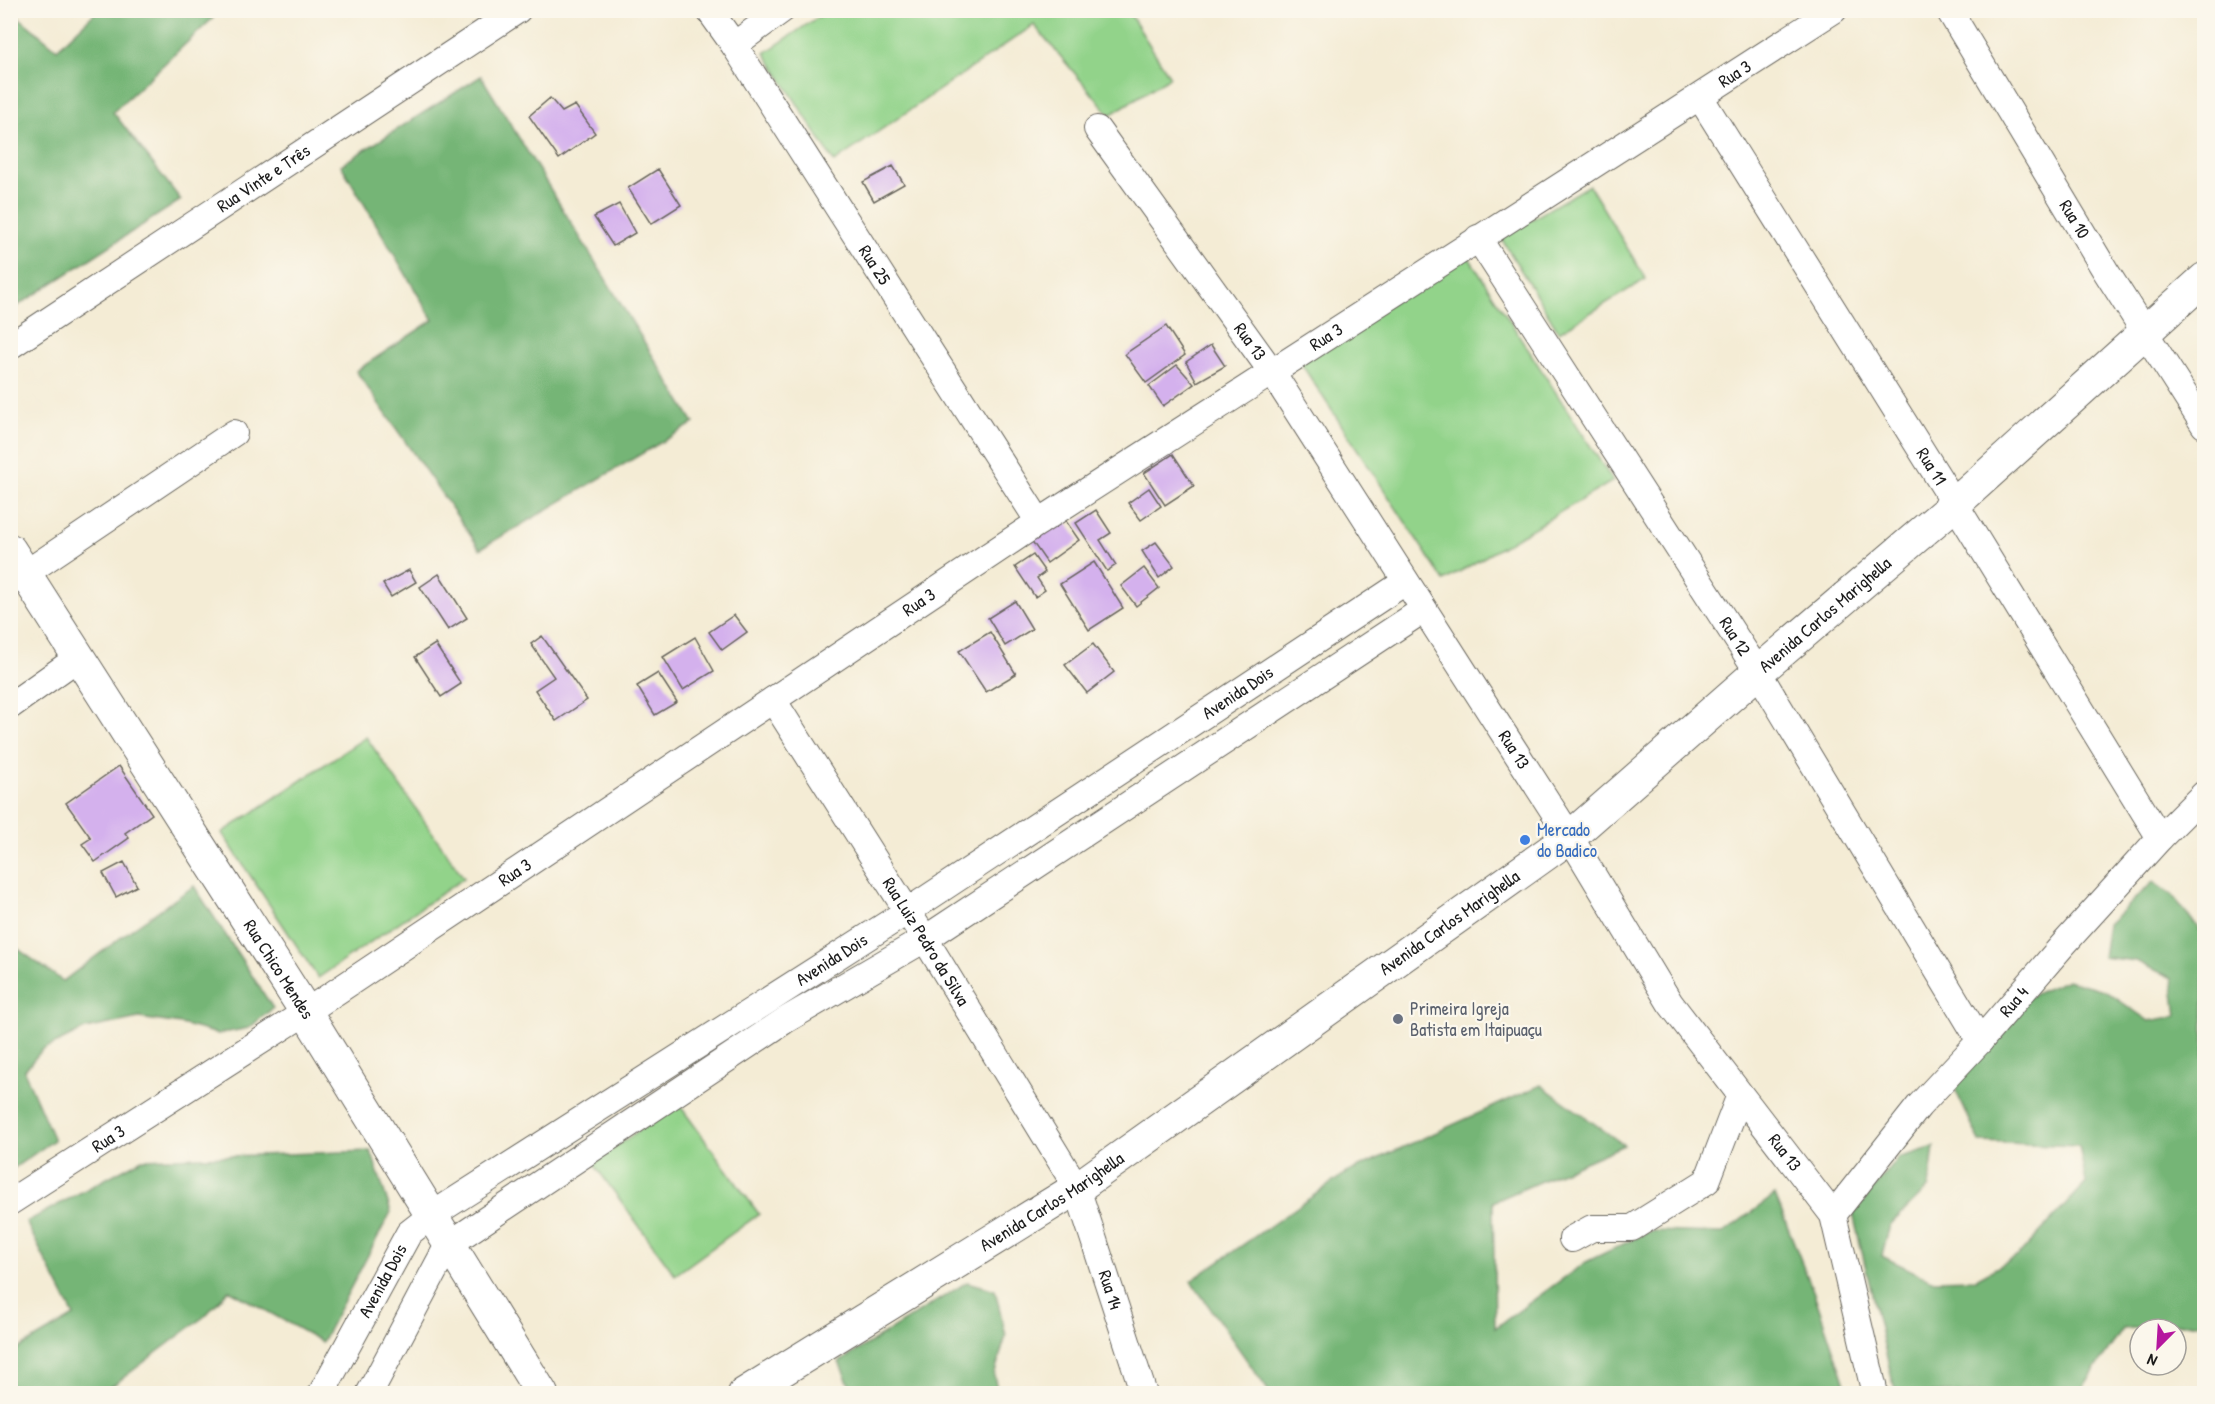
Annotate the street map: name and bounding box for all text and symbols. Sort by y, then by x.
street label: Rua 3 [1713,54,1756,93]
street label: Rua Vinte e Três [212,138,315,218]
street label: Rua 10 [2054,195,2096,243]
street label: Rua 25 [853,240,897,290]
street label: Rua 13 [1228,317,1273,365]
street label: Rua 3 [1305,317,1347,357]
street label: Rua 11 [1911,443,1953,490]
street label: Avenida Carlos Marighella [1753,551,1896,678]
street label: Rua 3 [897,582,940,622]
street label: Rua 12 [1714,612,1757,661]
street label: Avenida Dois [1197,660,1278,725]
street label: Rua 13 [1493,725,1536,773]
place label: Mercado do Badico [1537,817,1597,863]
marker: Mercado do Badico [1518,833,1532,847]
street label: Rua 3 [493,852,536,892]
street label: Avenida Carlos Marighella [1374,864,1525,981]
street label: Rua Luiz Pedro da Silva [877,872,976,1010]
street label: Rua Chico Mendes [238,914,320,1024]
street label: Avenida Dois [791,927,872,991]
street label: Rua 4 [1993,980,2034,1022]
place label: Primeira Igreja Batista em Itaipuaçu [1410,996,1542,1042]
marker: Primeira Igreja Batista em Itaipuaçu [1391,1012,1405,1026]
street label: Rua 3 [87,1118,130,1158]
street label: Rua 13 [1763,1128,1808,1176]
street label: Avenida Carlos Marighella [975,1146,1129,1257]
street label: Avenida Dois [352,1239,413,1322]
street label: Rua 14 [1093,1267,1129,1313]
north arrow [2128,1317,2188,1377]
text: N [2143,1349,2160,1372]

